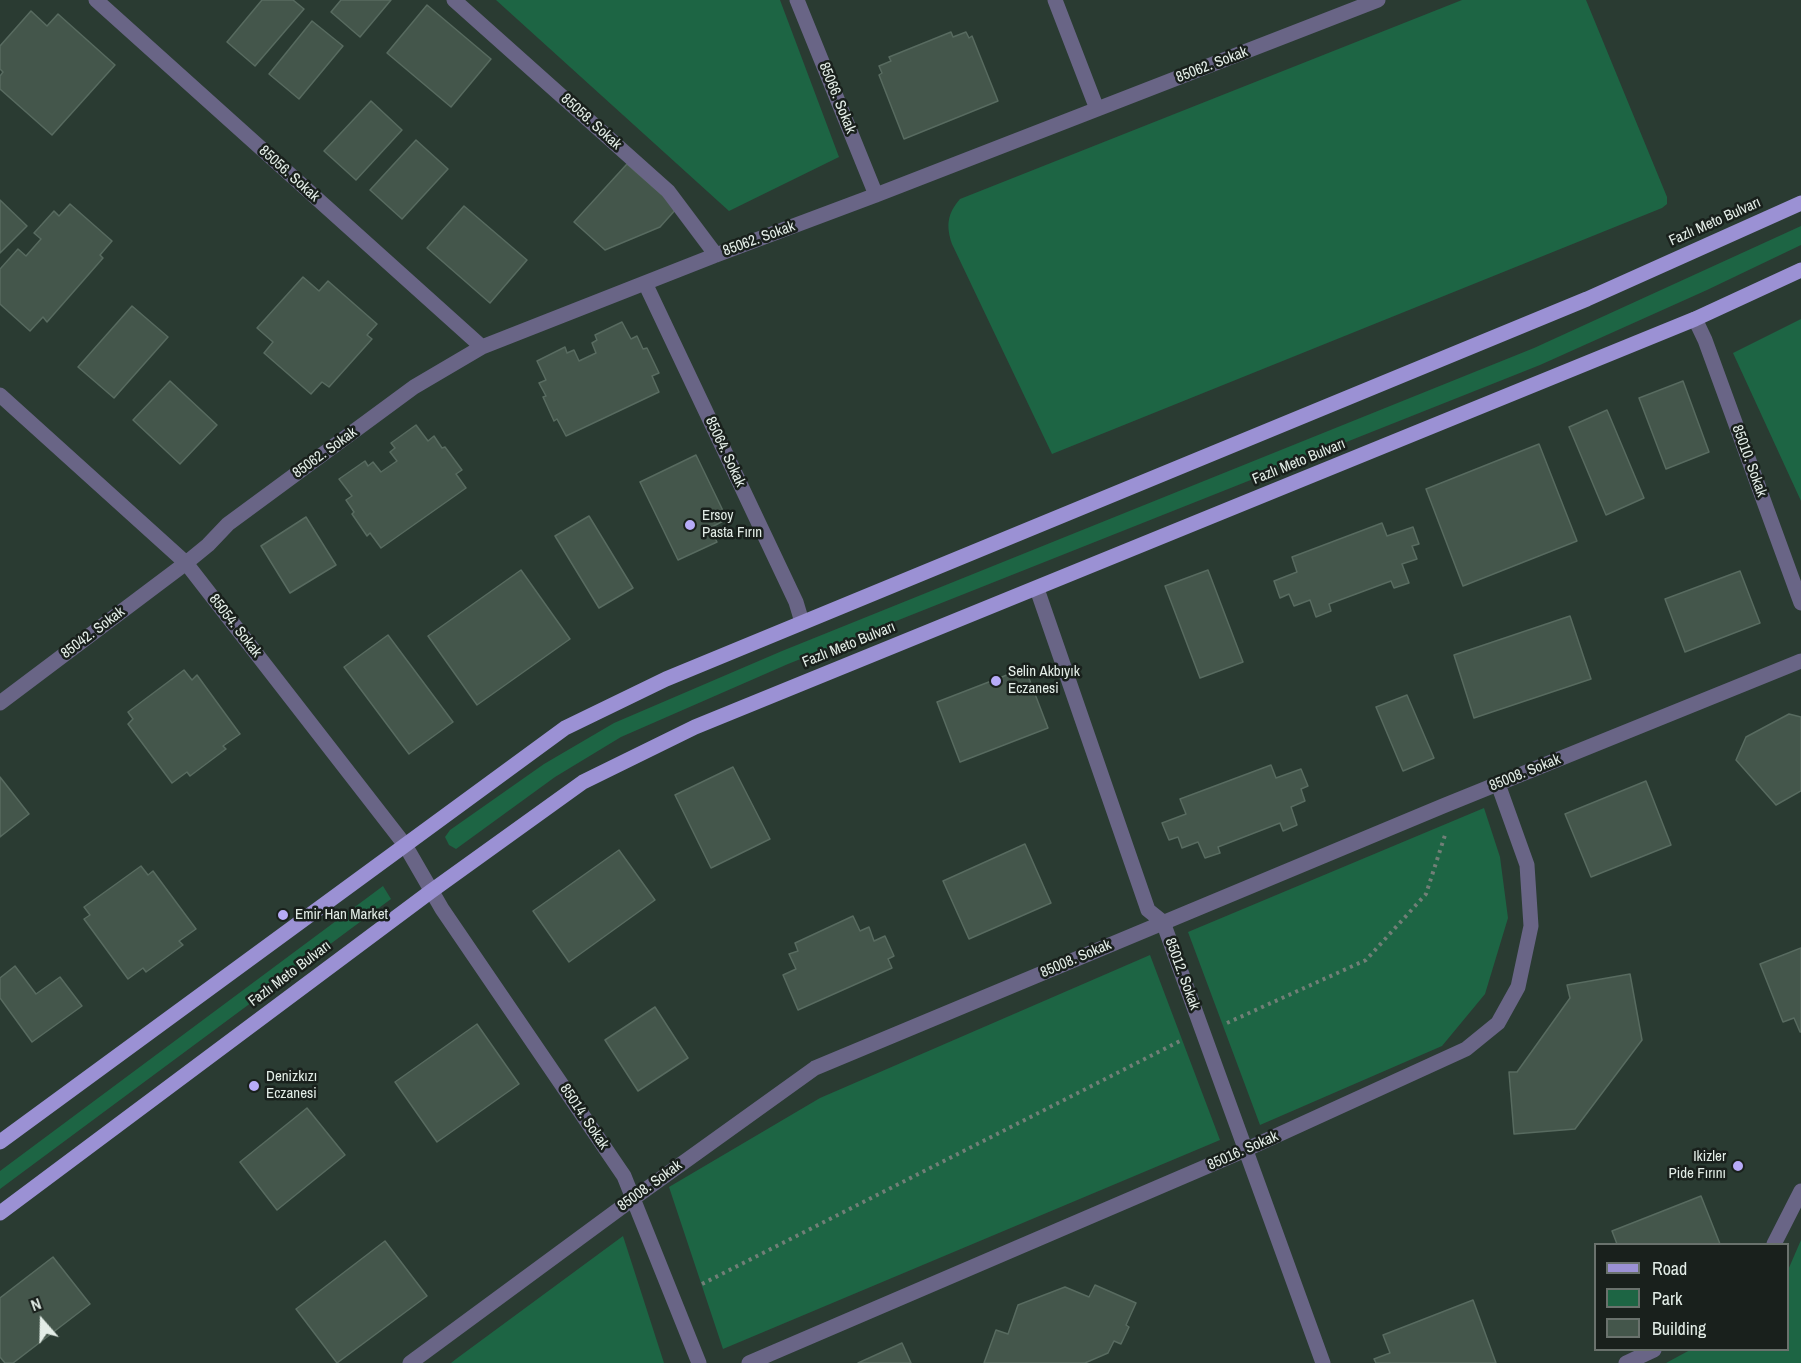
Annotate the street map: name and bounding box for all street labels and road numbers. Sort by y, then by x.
street label: 85062. Sokak [1174,43,1250,87]
street label: 85066. Sokak [815,60,859,136]
street label: 85058. Sokak [557,90,625,154]
street label: 85056. Sokak [255,142,323,206]
street label: Fazlı Meto Bulvarı [1666,194,1764,250]
street label: 85062. Sokak [721,218,797,260]
street label: 85064. Sokak [701,414,749,490]
street label: 85010. Sokak [1728,423,1770,499]
street label: 85062. Sokak [289,424,361,482]
street label: Fazlı Meto Bulvarı [1250,435,1348,489]
street label: 85054. Sokak [205,591,265,661]
street label: 85042. Sokak [58,603,128,663]
street label: Fazlı Meto Bulvarı [800,618,898,672]
street label: 85008. Sokak [1487,751,1563,795]
street label: 85008. Sokak [1038,936,1114,982]
street label: 85012. Sokak [1161,936,1203,1012]
street label: Fazlı Meto Bulvarı [245,937,335,1011]
street label: 85014. Sokak [556,1081,612,1153]
street label: 85016. Sokak [1205,1127,1281,1175]
street label: 85008. Sokak [614,1157,686,1215]

